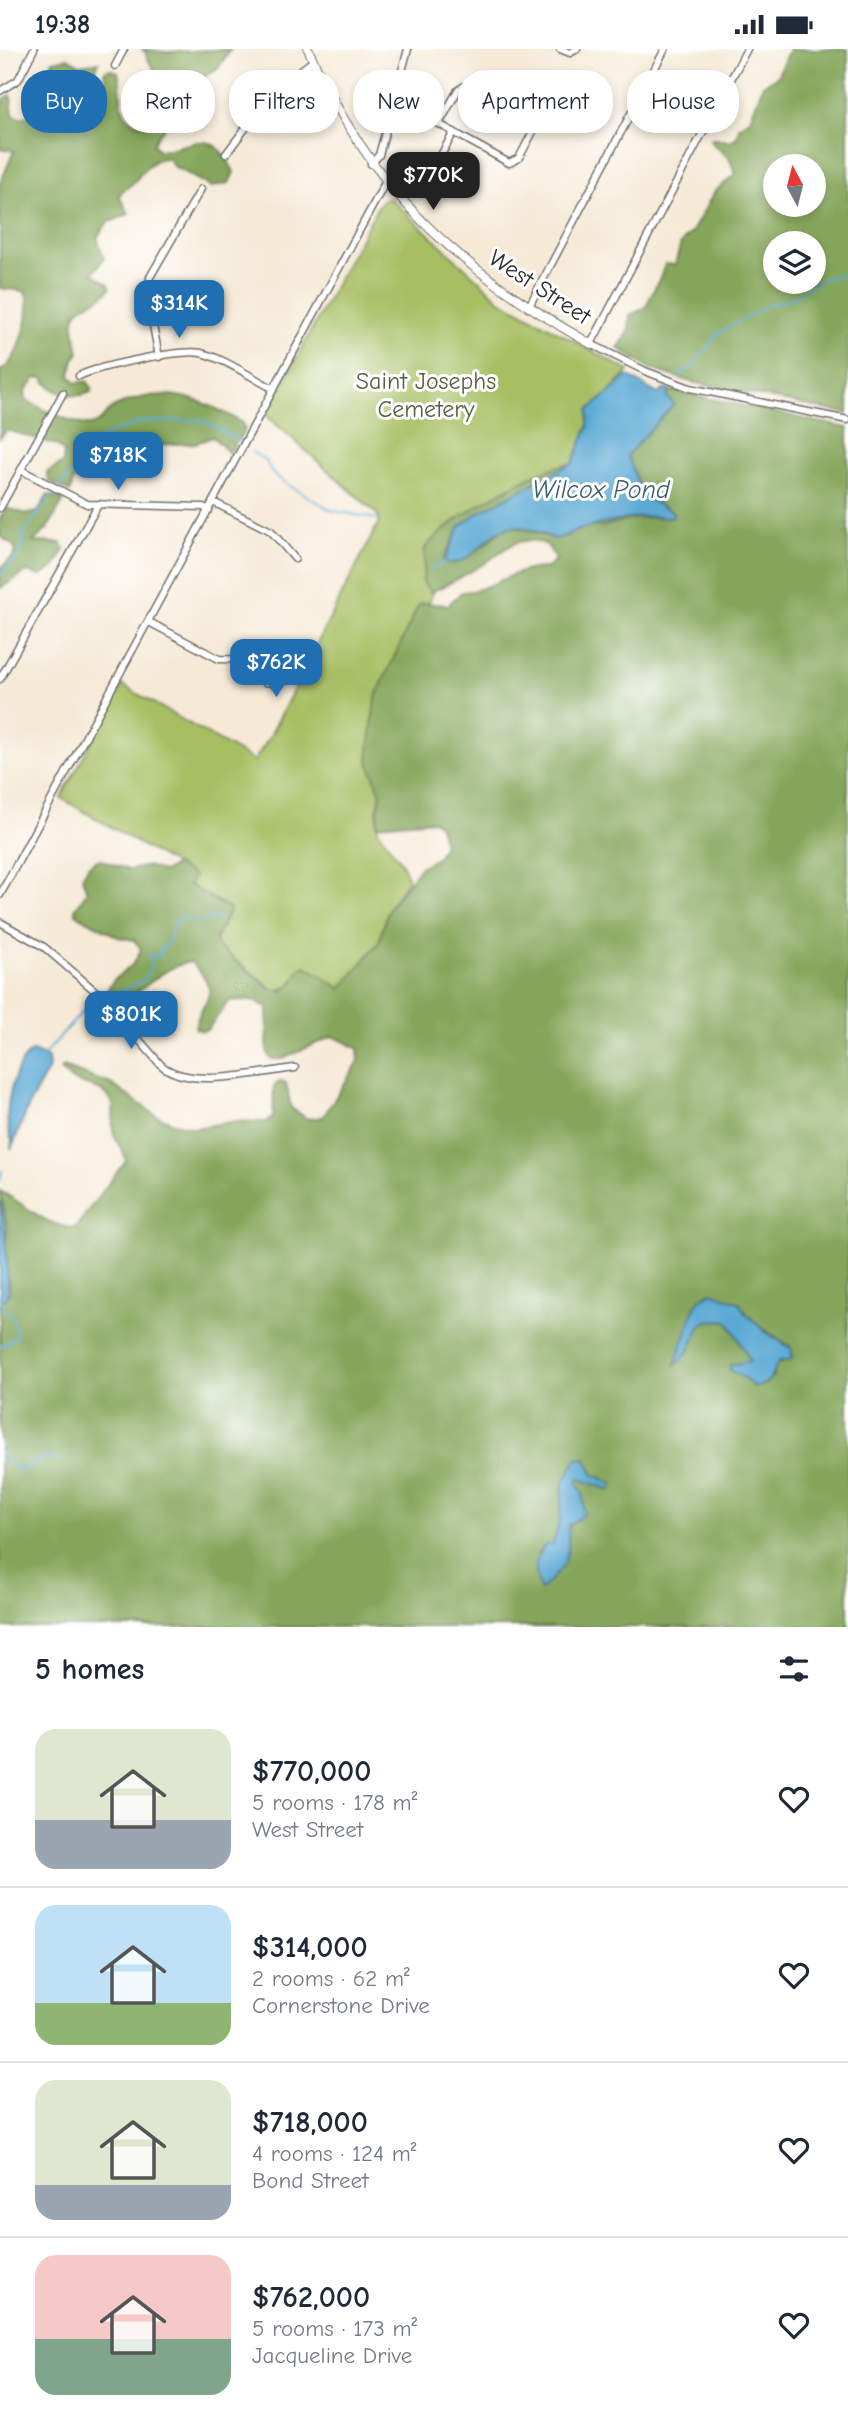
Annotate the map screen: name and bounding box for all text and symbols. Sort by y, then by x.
text: 19:38 [35,10,90,40]
chip: Buy [21,70,107,133]
chip: Rent [121,70,215,133]
chip: Filters [229,70,339,133]
chip: New [353,70,444,133]
chip: Apartment [458,70,613,133]
chip: House [627,70,739,133]
pin: $770K [384,153,482,212]
north arrow [763,154,826,217]
map controls [763,154,826,294]
text: $770K [403,161,463,188]
button: layers [763,231,826,294]
street label: West Street [484,244,597,331]
pin: $314K [130,281,228,340]
text: $314K [150,289,208,316]
park label: Saint Josephs Cemetery [356,367,496,423]
pin: $718K [69,433,167,492]
text: $718K [89,441,147,468]
water label: Wilcox Pond [532,475,671,505]
pin: $762K [227,639,325,699]
text: $762K [246,648,306,675]
pin: $801K [82,991,180,1051]
text: $801K [101,1000,161,1027]
icon: filters [775,1650,813,1688]
text: 5 homes [35,1652,144,1687]
text: $770,000 [252,1754,371,1789]
icon: home [91,1757,175,1841]
icon: heart [775,1780,813,1818]
text: 5 rooms · 178 m² [252,1789,417,1816]
text: West Street [252,1816,363,1843]
text: $314,000 [252,1930,368,1965]
icon: home [91,1933,175,2017]
icon: heart [775,1956,813,1994]
text: 2 rooms · 62 m² [252,1965,410,1992]
text: Cornerstone Drive [252,1992,430,2019]
text: $718,000 [252,2105,368,2140]
icon: home [91,2108,175,2192]
icon: heart [775,2131,813,2169]
text: 4 rooms · 124 m² [252,2140,416,2167]
text: Bond Street [252,2167,369,2194]
text: $762,000 [252,2280,370,2315]
icon: home [91,2283,175,2367]
icon: heart [775,2306,813,2344]
text: 5 rooms · 173 m² [252,2315,417,2342]
text: Jacqueline Drive [252,2342,412,2369]

